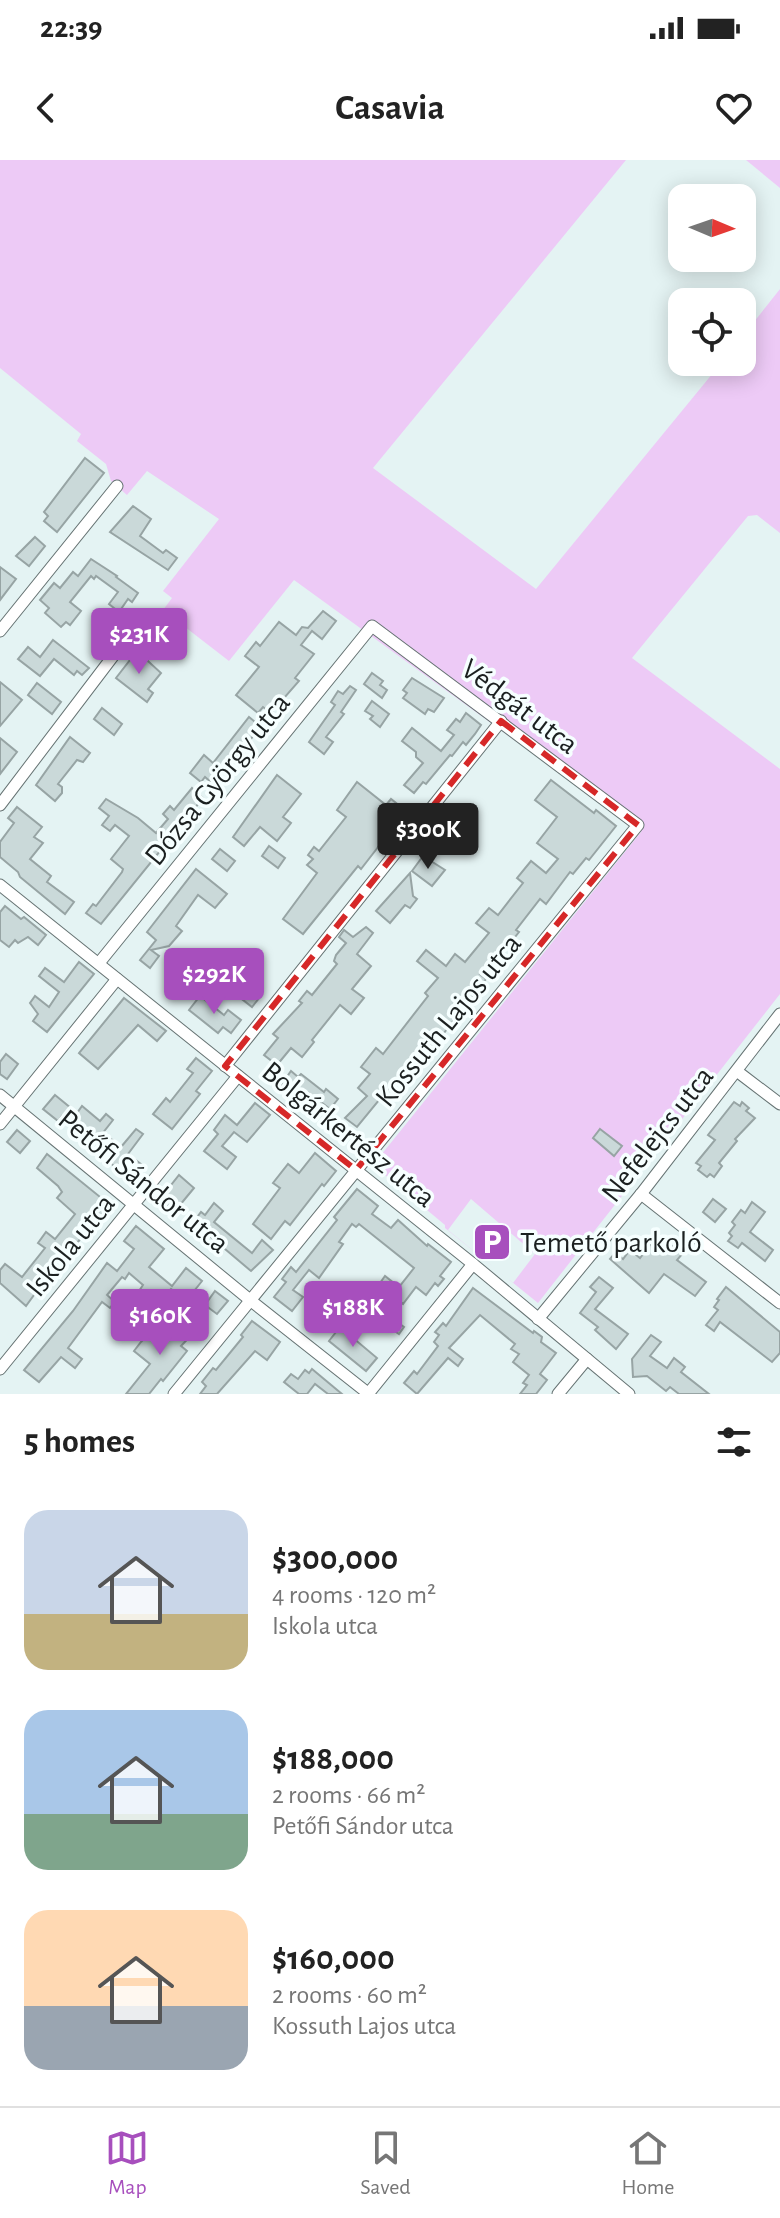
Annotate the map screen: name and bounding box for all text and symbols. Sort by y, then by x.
text: 22:39 [40,13,103,43]
icon: back [24,86,68,130]
icon: heart [712,86,756,130]
text: Casavia [335,90,445,126]
north arrow [668,184,756,272]
map controls [668,184,756,376]
button: locate [668,288,756,376]
pin: $231K [83,608,195,676]
text: $231K [109,621,169,647]
street label: Védgát utca [456,654,583,760]
street label: Dózsa György utca [139,688,296,871]
pin: $300K [372,803,484,871]
text: $300K [395,816,461,842]
street label: Kossuth Lajos utca [370,929,527,1113]
pin: $292K [158,948,270,1016]
text: $292K [182,961,246,987]
street label: Bolgárkertész utca [256,1056,441,1213]
street label: Nefelejcs utca [596,1061,720,1208]
street label: Petőfi Sándor utca [52,1104,234,1259]
street label: Iskola utca [21,1189,121,1303]
parking icon: Temető parkoló [471,1221,513,1263]
place label: Temető parkoló [520,1228,702,1258]
pin: $188K [297,1281,409,1349]
pin: $160K [104,1289,216,1357]
text: $188K [322,1294,384,1320]
text: $160K [129,1302,191,1328]
icon: filters [712,1420,756,1464]
text: 5 homes [24,1425,135,1459]
icon: home [88,1542,184,1638]
text: $300,000 [272,1542,398,1576]
text: 4 rooms · 120 m² [272,1582,436,1608]
text: Iskola utca [272,1613,378,1639]
icon: home [88,1742,184,1838]
text: $188,000 [272,1742,394,1776]
text: 2 rooms · 66 m² [272,1782,425,1808]
text: Petőfi Sándor utca [272,1813,454,1839]
icon: home [88,1942,184,2038]
text: $160,000 [272,1942,395,1976]
text: 2 rooms · 60 m² [272,1982,427,2008]
text: Kossuth Lajos utca [272,2013,456,2039]
tab: Map [105,2126,149,2200]
tab: Saved [360,2126,411,2200]
tab: Home [622,2126,675,2200]

